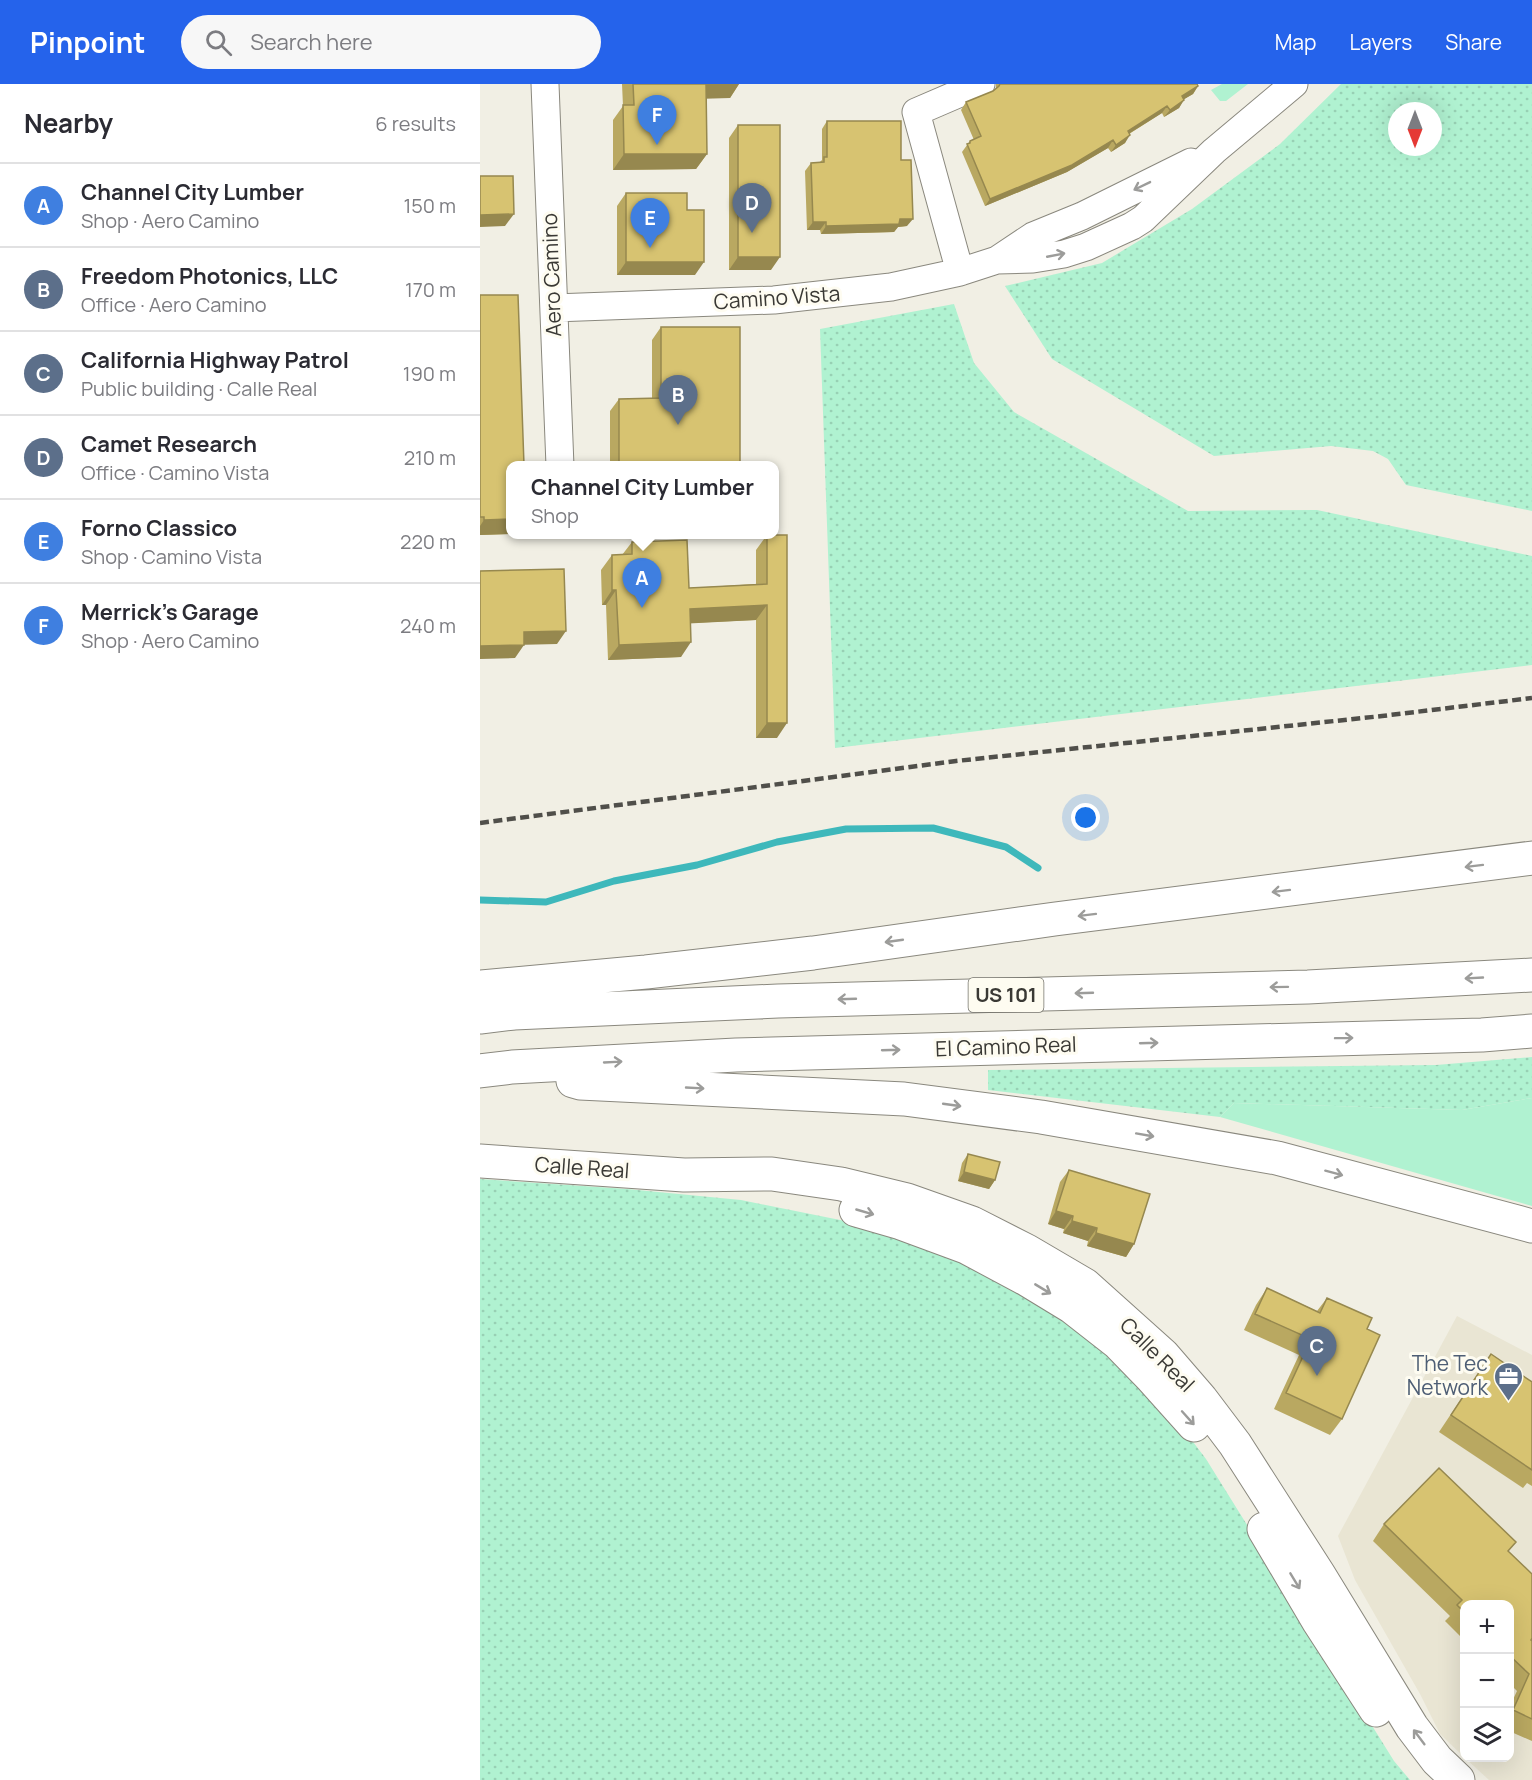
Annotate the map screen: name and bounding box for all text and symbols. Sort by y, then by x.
search box [181,15,601,69]
text: Pinpoint [30,23,145,61]
icon: search [202,26,235,59]
text: Search here [250,27,373,57]
text: Map [1275,28,1316,56]
text: Layers [1349,28,1412,56]
text: Share [1445,28,1502,56]
pin: F [638,95,676,145]
north arrow [1388,102,1442,156]
text: Nearby [24,105,113,141]
text: 6 results [375,110,456,137]
text: Channel City Lumber [81,177,304,207]
one-way arrow [1134,181,1152,192]
pin: D [732,184,772,233]
text: A [37,192,50,219]
text: 150 m [403,192,456,219]
pin: E [630,198,670,248]
text: Shop · Aero Camino [81,207,259,234]
street label: Aero Camino [535,213,567,337]
one-way arrow [1045,249,1065,260]
text: Freedom Photonics, LLC [81,261,338,291]
text: B [37,276,50,303]
text: 170 m [405,276,456,303]
street label: Camino Vista [713,279,841,315]
text: Office · Aero Camino [81,291,267,318]
text: California Highway Patrol [81,345,349,375]
text: C [36,360,51,387]
text: 190 m [403,360,456,387]
text: Public building · Calle Real [81,375,317,402]
pin: B [658,376,698,425]
text: Camet Research [81,429,257,459]
text: D [36,444,51,471]
text: 210 m [404,444,456,471]
text: Office · Camino Vista [81,459,269,486]
popup [506,461,779,539]
text: Channel City Lumber [531,472,754,502]
text: Shop [531,502,579,529]
text: Forno Classico [81,513,237,543]
text: E [38,528,49,555]
text: 220 m [400,528,456,555]
text: Shop · Camino Vista [81,543,262,570]
pin: A [622,558,662,608]
text: Merrick's Garage [81,597,259,627]
text: F [38,612,49,639]
text: 240 m [400,612,456,639]
text: Shop · Aero Camino [81,627,259,654]
your location [1071,803,1100,832]
one-way arrow [1465,860,1484,871]
one-way arrow [1271,885,1291,896]
one-way arrow [1078,910,1098,921]
one-way arrow [884,936,904,947]
one-way arrow [1464,973,1484,984]
road number: US 101 [968,978,1044,1012]
one-way arrow [1269,982,1289,993]
one-way arrow [1074,987,1094,998]
one-way arrow [837,994,857,1005]
street label: El Camino Real [935,1030,1077,1062]
one-way arrow [1334,1032,1354,1044]
one-way arrow [1139,1037,1159,1049]
one-way arrow [881,1045,901,1056]
one-way arrow [602,1056,622,1067]
one-way arrow [684,1083,704,1094]
one-way arrow [942,1100,962,1111]
one-way arrow [1135,1130,1154,1141]
street label: Calle Real [534,1150,630,1184]
one-way arrow [1324,1168,1343,1179]
one-way arrow [855,1207,874,1218]
one-way arrow [1034,1284,1051,1296]
street label: Calle Real [1114,1311,1201,1398]
pin: C [1298,1326,1336,1376]
place label: The Tec Network [1407,1349,1489,1401]
office icon: The Tec Network [1493,1360,1525,1402]
one-way arrow [1181,1410,1195,1425]
one-way arrow [1290,1571,1301,1589]
map controls [1460,1600,1514,1762]
button: + [1460,1600,1514,1654]
button: − [1460,1654,1514,1708]
button: layers [1460,1708,1514,1762]
one-way arrow [1413,1729,1426,1745]

